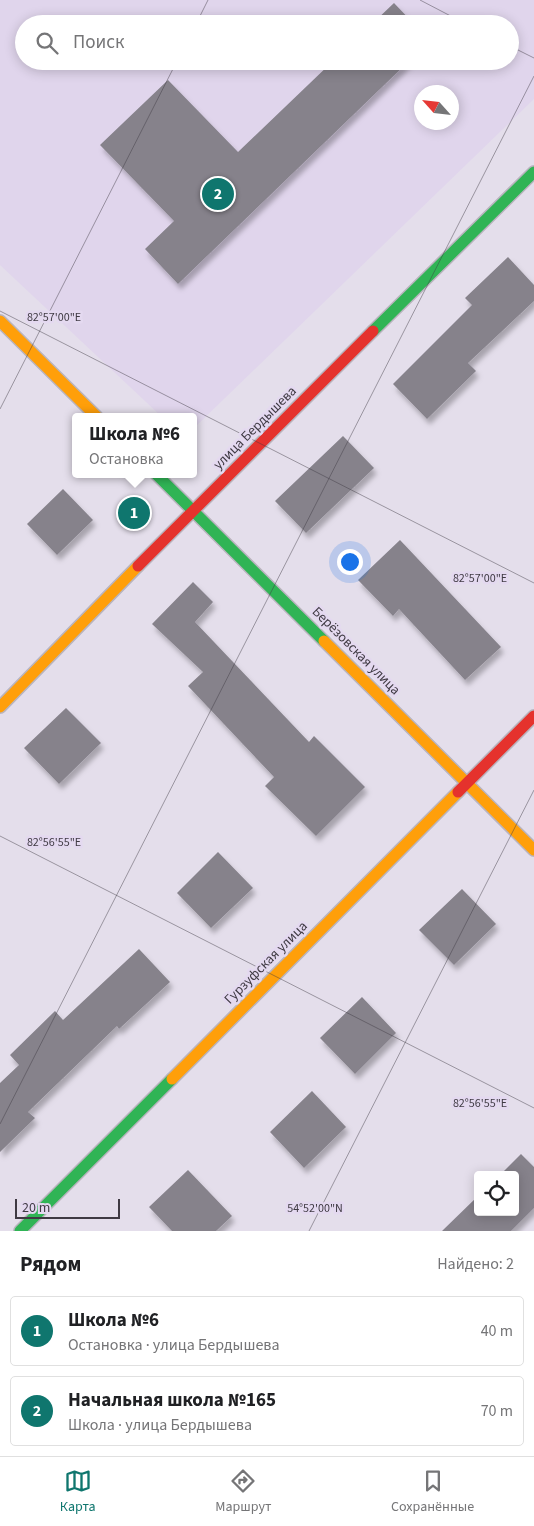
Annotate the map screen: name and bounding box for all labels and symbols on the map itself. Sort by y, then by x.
north arrow [414,85,459,130]
pin: 2 [202,175,234,213]
text: 82°57'00"E [27,309,81,326]
street label: улица Бердышева [209,382,301,474]
pin: 1 [118,494,150,532]
your location [337,549,363,575]
text: 82°57'00"E [453,570,507,587]
street label: Берёзовская улица [307,602,405,700]
text: 82°56'55"E [27,834,81,851]
street label: Гурзуфская улица [220,917,312,1009]
text: 82°56'55"E [453,1095,507,1112]
scale bar [15,1196,120,1219]
text: 54°52'00"N [287,1200,343,1217]

